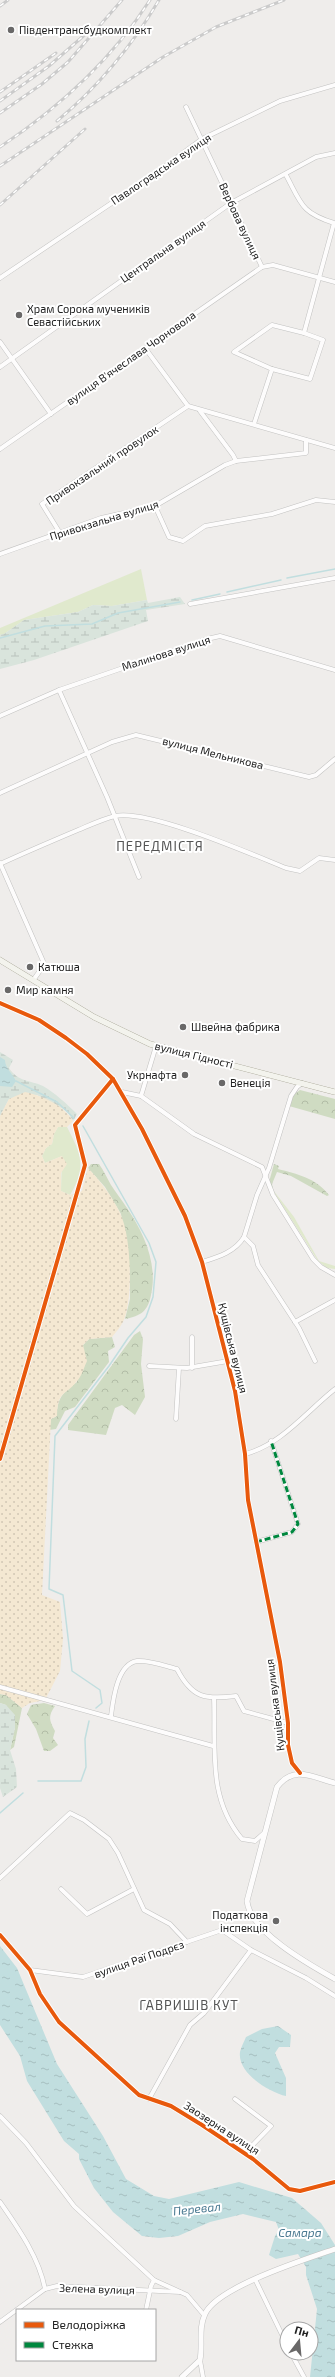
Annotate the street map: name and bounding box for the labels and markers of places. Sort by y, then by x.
place label: Південтрансбудкомплект [19,23,152,37]
marker: Південтрансбудкомплект [6,25,16,35]
place label: Храм Сорока мучеників Севастійських [27,302,150,328]
marker: Храм Сорока мучеників Севастійських [14,310,24,320]
place label: Катюша [38,960,80,973]
marker: Катюша [25,962,35,972]
place label: Мир камня [16,983,74,996]
marker: Мир камня [3,985,13,995]
place label: Швейна фабрика [191,1020,280,1033]
marker: Швейна фабрика [178,1022,188,1032]
place label: Укрнафта [127,1068,177,1081]
marker: Укрнафта [180,1070,190,1080]
place label: Венеція [230,1076,270,1089]
marker: Венеція [217,1078,227,1088]
place label: Податкова інспекція [212,1908,268,1934]
marker: Податкова інспекція [271,1916,281,1926]

